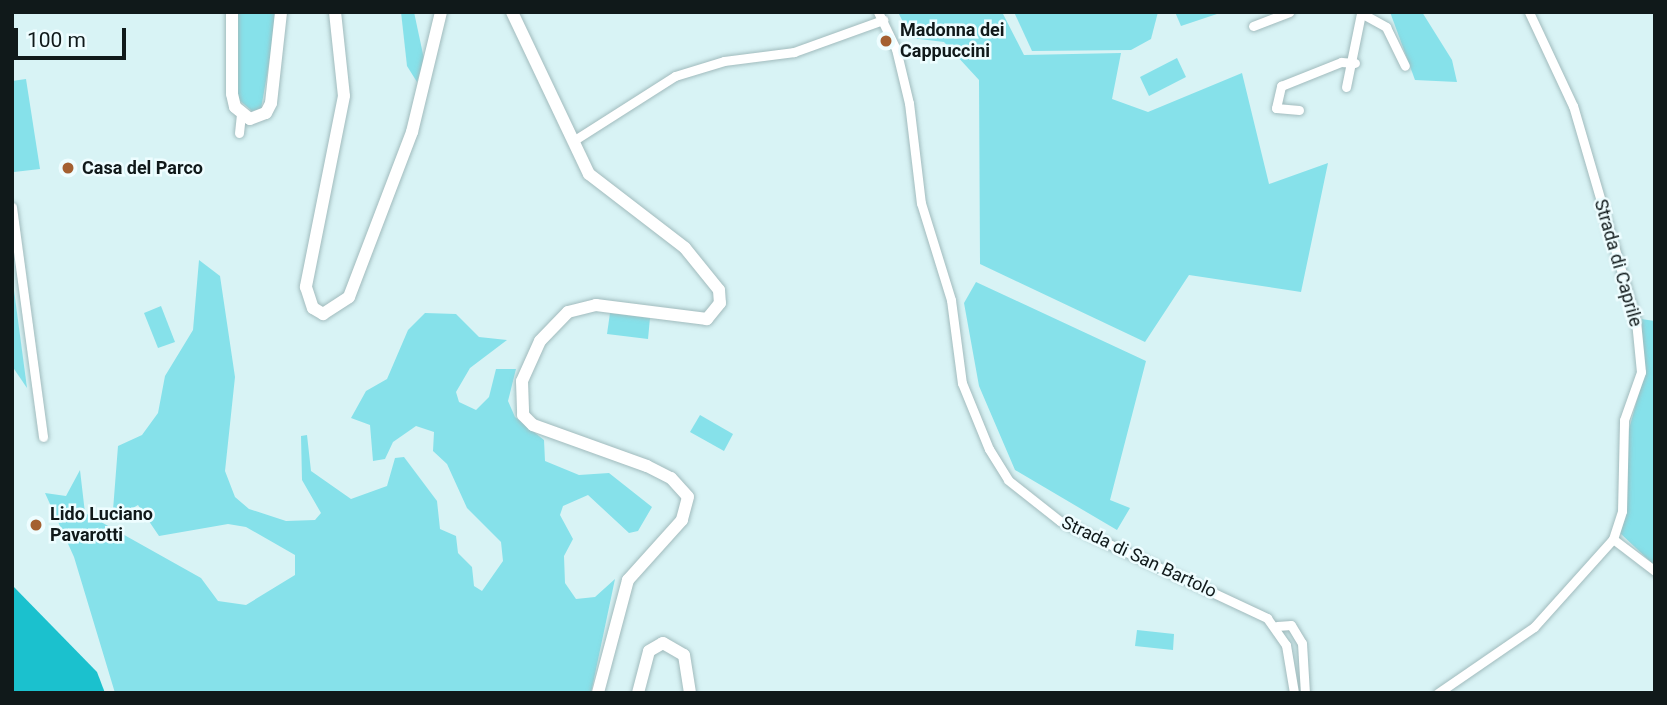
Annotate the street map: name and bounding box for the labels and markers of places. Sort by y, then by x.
place label: Madonna dei Cappuccini [900,20,1005,62]
marker: Madonna dei Cappuccini [878,33,894,49]
place label: Casa del Parco [82,157,203,179]
marker: Casa del Parco [60,160,76,176]
place label: Lido Luciano Pavarotti [50,504,153,546]
marker: Lido Luciano Pavarotti [28,517,44,533]

